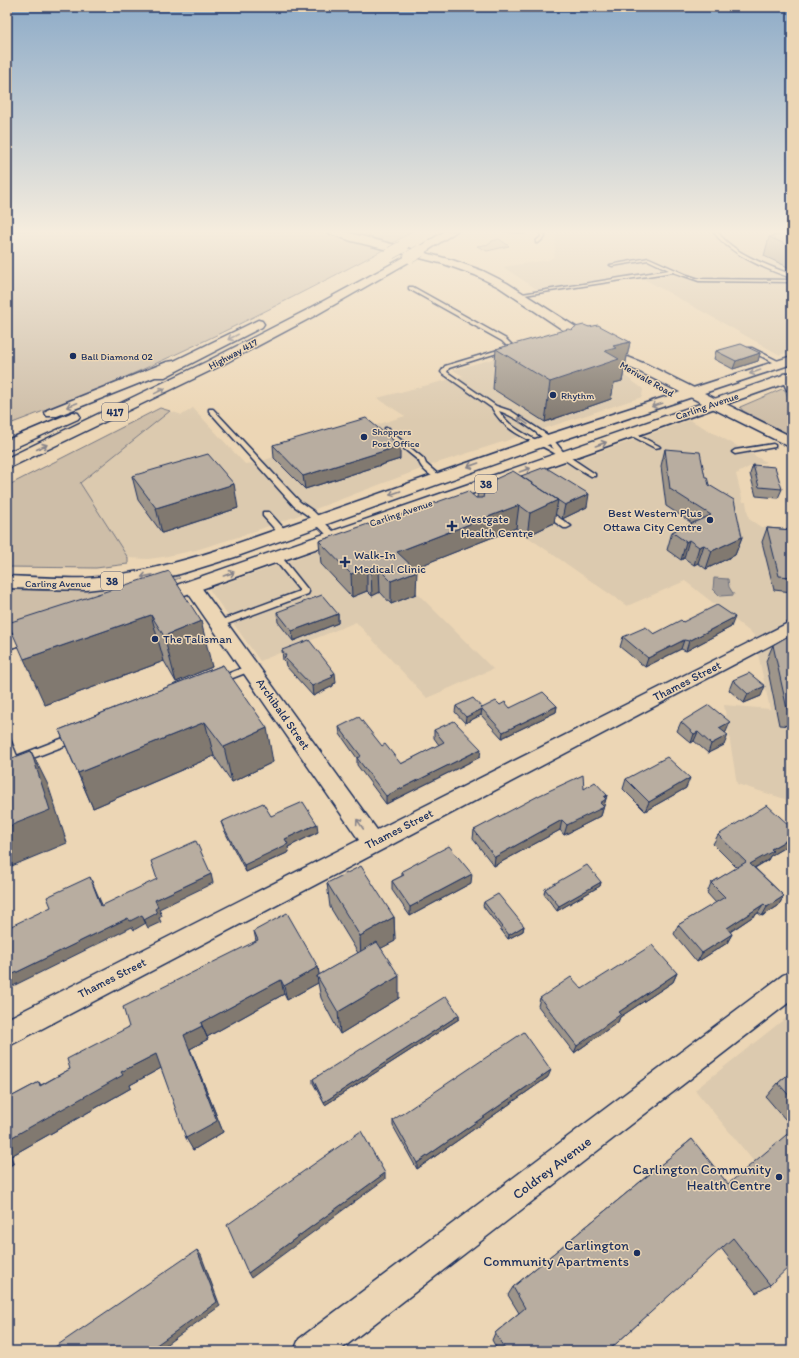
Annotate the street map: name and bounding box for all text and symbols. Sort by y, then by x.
one-way arrow [228,333,240,341]
street label: Highway 417 [206,336,260,372]
place label: Ball Diamond 02 [81,350,154,363]
marker: Ball Diamond 02 [68,351,78,361]
street label: Merivale Road [617,358,677,400]
one-way arrow [749,369,761,377]
one-way arrow [153,387,165,394]
place label: Rhythm [561,389,594,402]
street label: Carling Avenue [674,389,740,423]
marker: Rhythm [548,390,558,400]
one-way arrow [67,401,79,409]
one-way arrow [651,402,664,409]
road number: 417 [102,403,128,421]
one-way arrow [518,417,529,425]
place label: Shoppers Post Office [372,425,420,450]
marker: Shoppers Post Office [359,432,369,442]
one-way arrow [594,439,606,447]
one-way arrow [36,443,48,450]
one-way arrow [467,462,480,469]
one-way arrow [518,466,530,474]
road number: 38 [475,475,497,493]
one-way arrow [390,489,402,497]
street label: Carling Avenue [368,496,434,530]
place label: Best Western Plus Ottawa City Centre [603,506,702,534]
place label: Westgate Health Centre [461,512,533,540]
marker: Best Western Plus Ottawa City Centre [705,515,715,525]
marker: Westgate Health Centre [446,520,458,532]
place label: Walk-In Medical Clinic [354,548,426,576]
marker: Walk-In Medical Clinic [339,556,351,568]
one-way arrow [222,570,235,577]
road number: 38 [101,572,123,590]
one-way arrow [141,572,154,580]
street label: Carling Avenue [25,577,91,590]
place label: The Talisman [163,632,232,646]
marker: The Talisman [150,634,160,644]
street label: Thames Street [651,658,724,704]
street label: Archibald Street [253,676,313,753]
street label: Thames Street [363,806,436,852]
one-way arrow [356,819,364,830]
street label: Thames Street [76,955,149,1001]
street label: Coldrey Avenue [509,1133,595,1203]
place label: Carlington Community Health Centre [633,1161,771,1194]
marker: Carlington Community Health Centre [774,1172,784,1182]
place label: Carlington Community Apartments [483,1237,629,1270]
marker: Carlington Community Apartments [632,1248,642,1258]

